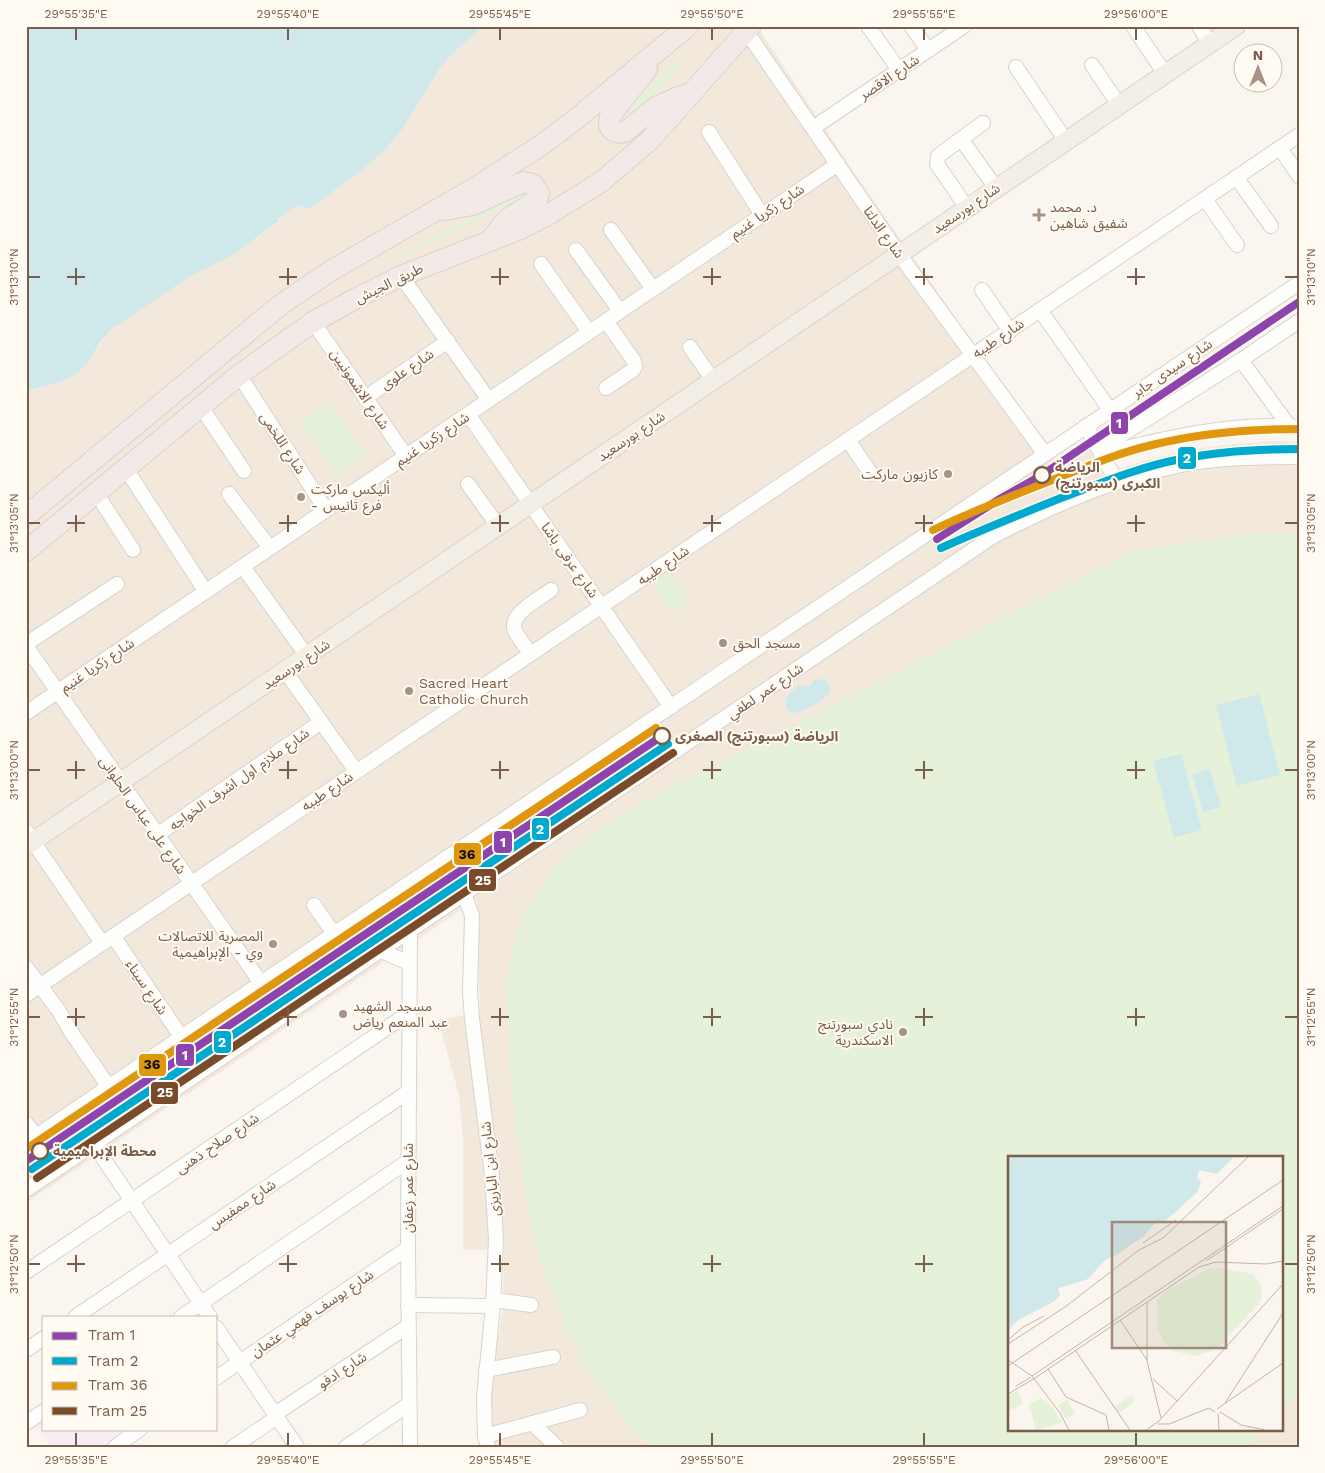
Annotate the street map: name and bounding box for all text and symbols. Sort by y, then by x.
text: 29°55'35"E [44,7,108,21]
text: 29°55'40"E [257,7,320,21]
text: 29°55'45"E [469,7,532,21]
text: 29°55'50"E [680,7,744,21]
text: 29°55'55"E [892,7,956,21]
text: 29°56'00"E [1104,7,1169,21]
north arrow [1232,42,1282,92]
text: N [1253,47,1263,63]
street label: شارع الاقصر [855,51,924,106]
street label: شارع زكريا غنيم [727,180,809,244]
street label: شارع بورسعيد [929,180,1005,239]
place label: د. محمد شفيق شاهين [1050,199,1128,233]
street label: شارع الدلتا [858,203,908,263]
marker: د. محمد شفيق شاهين [1032,208,1046,222]
text: 31°13'10"N [7,248,21,306]
text: 31°13'10"N [1304,248,1318,306]
street label: طريق الجيش [352,260,427,308]
street label: شارع طيبه [969,315,1028,363]
street label: شارع سيدى جابر [1128,335,1217,404]
street label: شارع علوى [377,345,438,395]
street label: شارع الاشمونيين [325,346,393,434]
street label: شارع زكريا غنيم [392,408,474,472]
street label: شارع بورسعيد [594,408,670,467]
street label: شارع اللخمى [255,409,309,479]
line badge: 1 [1110,411,1129,435]
text: 1 [1116,415,1122,431]
line badge: 2 [1177,446,1197,470]
text: 2 [1183,450,1191,466]
place label: الرياضة (سبورتنج) الكبرى [1055,459,1160,493]
place label: كازيون ماركت [861,466,938,483]
marker: الرياضة (سبورتنج) الكبرى [1033,466,1051,484]
marker: كازيون ماركت [942,468,954,480]
place label: أليكس ماركت - فرع تانيس [311,480,390,516]
marker: أليكس ماركت - فرع تانيس [295,491,307,503]
text: 31°13'05"N [7,493,21,553]
text: 31°13'05"N [1304,493,1318,553]
street label: شارع عرفى باشا [536,519,602,603]
street label: شارع طيبه [634,542,693,590]
street label: شارع زكريا غنيم [57,634,139,698]
place label: مسجد الحق [733,635,801,653]
street label: شارع بورسعيد [259,636,335,695]
marker: مسجد الحق [717,637,729,649]
street label: شارع عمر لطفي [724,660,808,725]
place label: Sacred Heart Catholic Church [419,675,529,707]
marker: Sacred Heart Catholic Church [403,685,415,697]
street label: شارع ملازم اول اشرف الخواجه [166,725,314,836]
marker: الرياضة (سبورتنج) الصغرى [653,727,671,745]
place label: الرياضة (سبورتنج) الصغرى [675,728,839,746]
text: 31°13'00"N [7,740,21,800]
text: 31°13'00"N [1304,740,1318,800]
street label: شارع على عباس الحلوانى [94,753,190,879]
street label: شارع طيبه [298,768,357,816]
line badge: 2 [531,817,550,841]
text: 2 [536,821,544,837]
line badge: 1 [493,830,513,854]
text: 1 [500,834,506,850]
line badge: 36 [453,842,482,866]
text: 36 [459,846,476,862]
line badge: 25 [468,868,497,892]
text: 25 [475,872,491,888]
place label: المصرية للاتصالات وي - الإبراهيمية [158,928,263,963]
marker: المصرية للاتصالات وي - الإبراهيمية [267,938,279,950]
street label: شارع سيناء [120,956,171,1019]
text: 31°12'55"N [7,987,21,1047]
text: 31°12'55"N [1304,987,1318,1047]
place label: مسجد الشهيد عبد المنعم رياض [353,998,448,1033]
marker: مسجد الشهيد عبد المنعم رياض [337,1008,349,1020]
place label: نادي سبورتنج الاسكندرية [818,1016,893,1049]
marker: نادي سبورتنج الاسكندرية [897,1026,909,1038]
line badge: 2 [213,1030,232,1054]
text: 2 [218,1034,226,1050]
line badge: 1 [175,1043,195,1067]
text: 1 [182,1047,188,1063]
line badge: 36 [138,1053,167,1077]
text: 36 [144,1056,161,1072]
line badge: 25 [150,1081,179,1105]
text: 25 [157,1084,173,1100]
street label: شارع صلاح ذهنى [172,1109,263,1179]
street label: شارع ابن الباريزى [477,1121,506,1217]
marker: محطة الإبراهيمية [31,1142,49,1160]
place label: محطة الإبراهيمية [53,1143,157,1161]
street label: شارع عمر زعفان [400,1143,419,1233]
inset map [1008,1156,1282,1430]
street label: شارع ممفيس [205,1176,280,1235]
text: 31°12'50"N [7,1234,21,1294]
text: 31°12'50"N [1304,1234,1318,1294]
street label: شارع يوسف فهمي عثمان [248,1266,378,1363]
legend [42,1316,218,1430]
text: Tram 1 [88,1326,135,1344]
street label: شارع ادفو [315,1348,371,1394]
text: Tram 2 [88,1352,139,1370]
text: Tram 36 [88,1376,148,1394]
text: Tram 25 [88,1402,147,1420]
text: 29°55'35"E [44,1453,108,1467]
text: 29°55'40"E [257,1453,320,1467]
text: 29°55'45"E [469,1453,532,1467]
text: 29°55'50"E [680,1453,744,1467]
text: 29°55'55"E [892,1453,956,1467]
text: 29°56'00"E [1104,1453,1169,1467]

